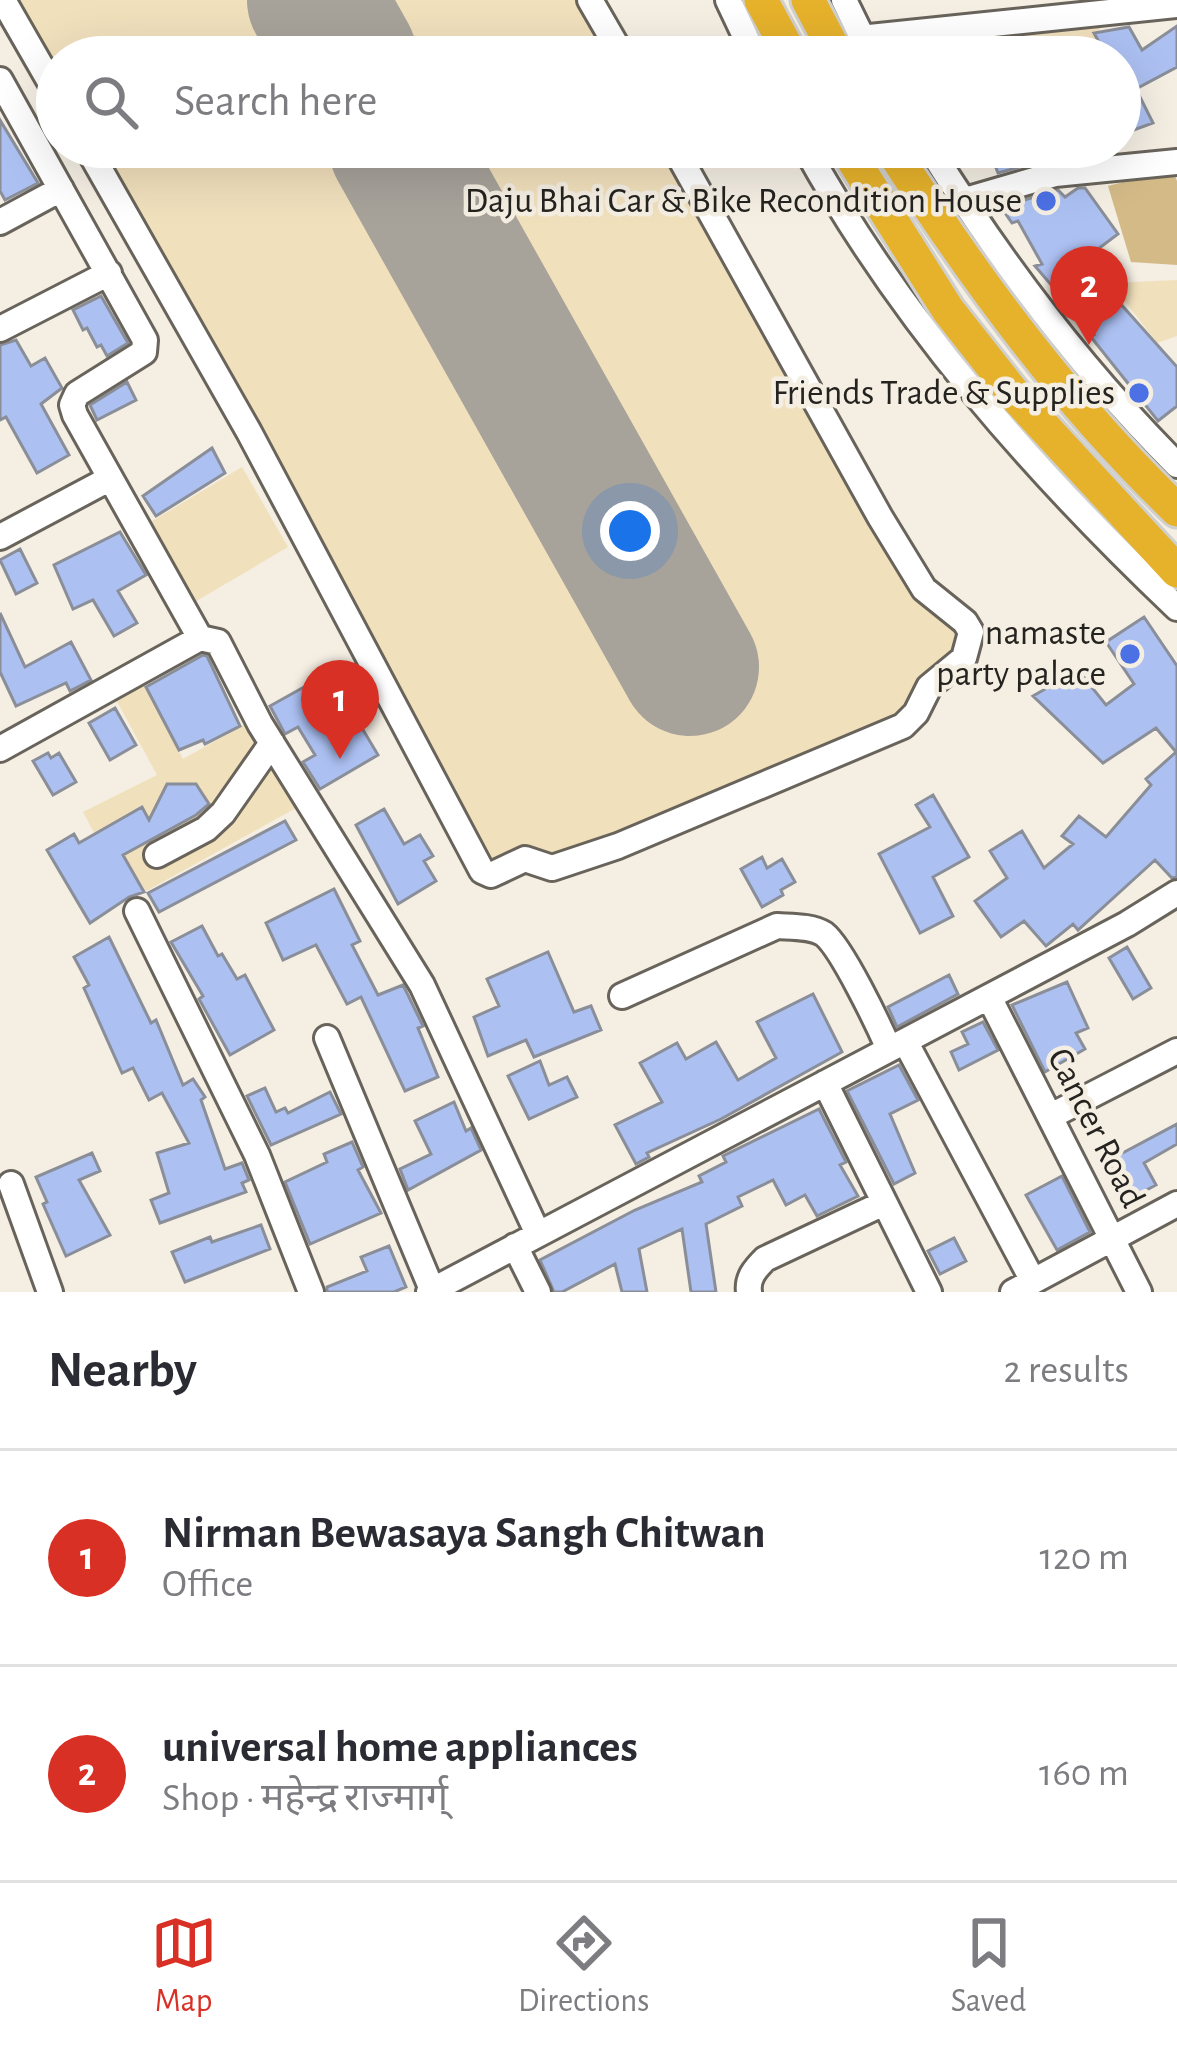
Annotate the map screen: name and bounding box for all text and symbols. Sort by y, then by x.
search box [36,36,1141,168]
icon: search [78,69,144,135]
text: Search here [174,79,377,124]
place label: Daju Bhai Car & Bike Recondition House [465,183,1022,219]
marker: Daju Bhai Car & Bike Recondition House [1033,188,1059,214]
pin: 2 [1050,246,1128,345]
place label: Friends Trade & Supplies [772,375,1115,411]
marker: Friends Trade & Supplies [1126,380,1152,406]
your location [600,501,660,561]
place label: namaste party palace [936,615,1106,692]
marker: namaste party palace [1117,641,1143,667]
pin: 1 [301,660,379,759]
street label: Cancer Road [1041,1043,1151,1213]
text: Nearby [48,1345,197,1396]
text: 2 results [1003,1351,1129,1390]
text: Nirman Bewasaya Sangh Chitwan [162,1511,766,1556]
text: 1 [80,1538,94,1577]
text: 120 m [1040,1538,1129,1577]
text: Office [162,1565,253,1604]
text: universal home appliances [162,1725,638,1770]
text: 2 [78,1754,96,1793]
text: 160 m [1039,1754,1129,1793]
text: Shop · महेन्द्र राज्मार्ग् [162,1779,448,1818]
tab: Map [151,1910,217,2022]
tab: Directions [518,1910,649,2022]
tab: Saved [951,1910,1026,2022]

